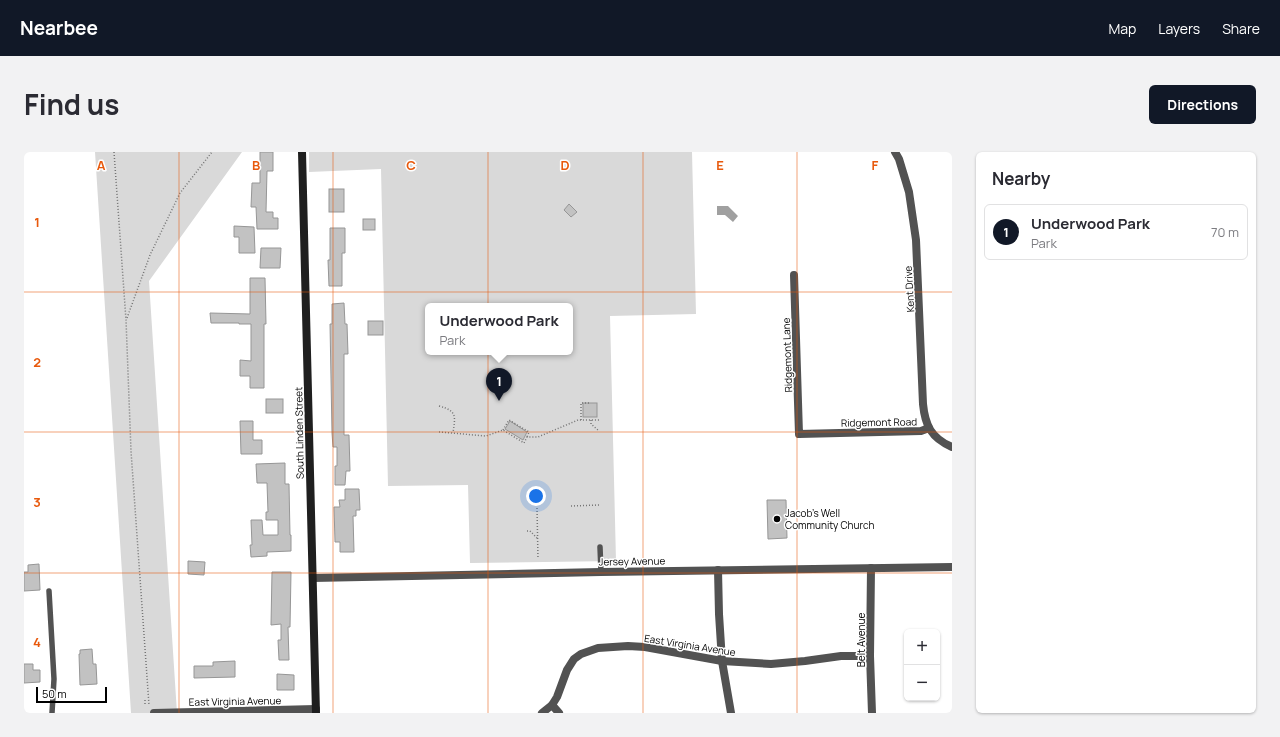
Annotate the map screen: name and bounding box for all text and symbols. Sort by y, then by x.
text: Nearbee [20,15,98,41]
text: Map [1108,19,1136,38]
text: Layers [1158,19,1200,38]
text: Share [1222,19,1260,38]
text: Find us [24,85,119,123]
button: Directions [1149,85,1256,124]
text: A [97,156,106,174]
text: B [252,156,260,174]
text: C [406,156,416,174]
text: D [560,156,570,174]
text: E [716,156,724,174]
text: F [872,156,879,174]
text: Nearby [992,167,1050,190]
text: 1 [34,213,40,231]
text: Underwood Park [1031,213,1150,234]
text: 1 [1003,223,1009,241]
text: 70 m [1211,223,1239,241]
text: Park [1031,234,1057,252]
street label: Kent Drive [901,265,917,313]
popup [425,303,573,355]
text: Underwood Park [440,310,558,331]
street label: Ridgemont Lane [779,317,795,393]
text: Park [440,331,465,349]
text: 2 [33,353,41,371]
pin: 1 [486,368,512,401]
street label: South Linden Street [291,387,307,479]
street label: Ridgemont Road [841,414,917,430]
your location [526,486,546,506]
text: 3 [33,493,41,511]
place label: Jacob's Well Community Church [785,506,874,532]
marker: Jacob's Well Community Church [772,514,782,524]
street label: Jersey Avenue [599,553,665,569]
street label: Belt Avenue [854,613,868,667]
map controls [904,629,940,701]
button: + [904,629,940,665]
street label: East Virginia Avenue [643,631,737,659]
text: 4 [33,633,41,651]
button: − [904,665,940,701]
scale bar [36,685,107,704]
text: 50 m [42,686,67,701]
street label: East Virginia Avenue [189,693,281,709]

